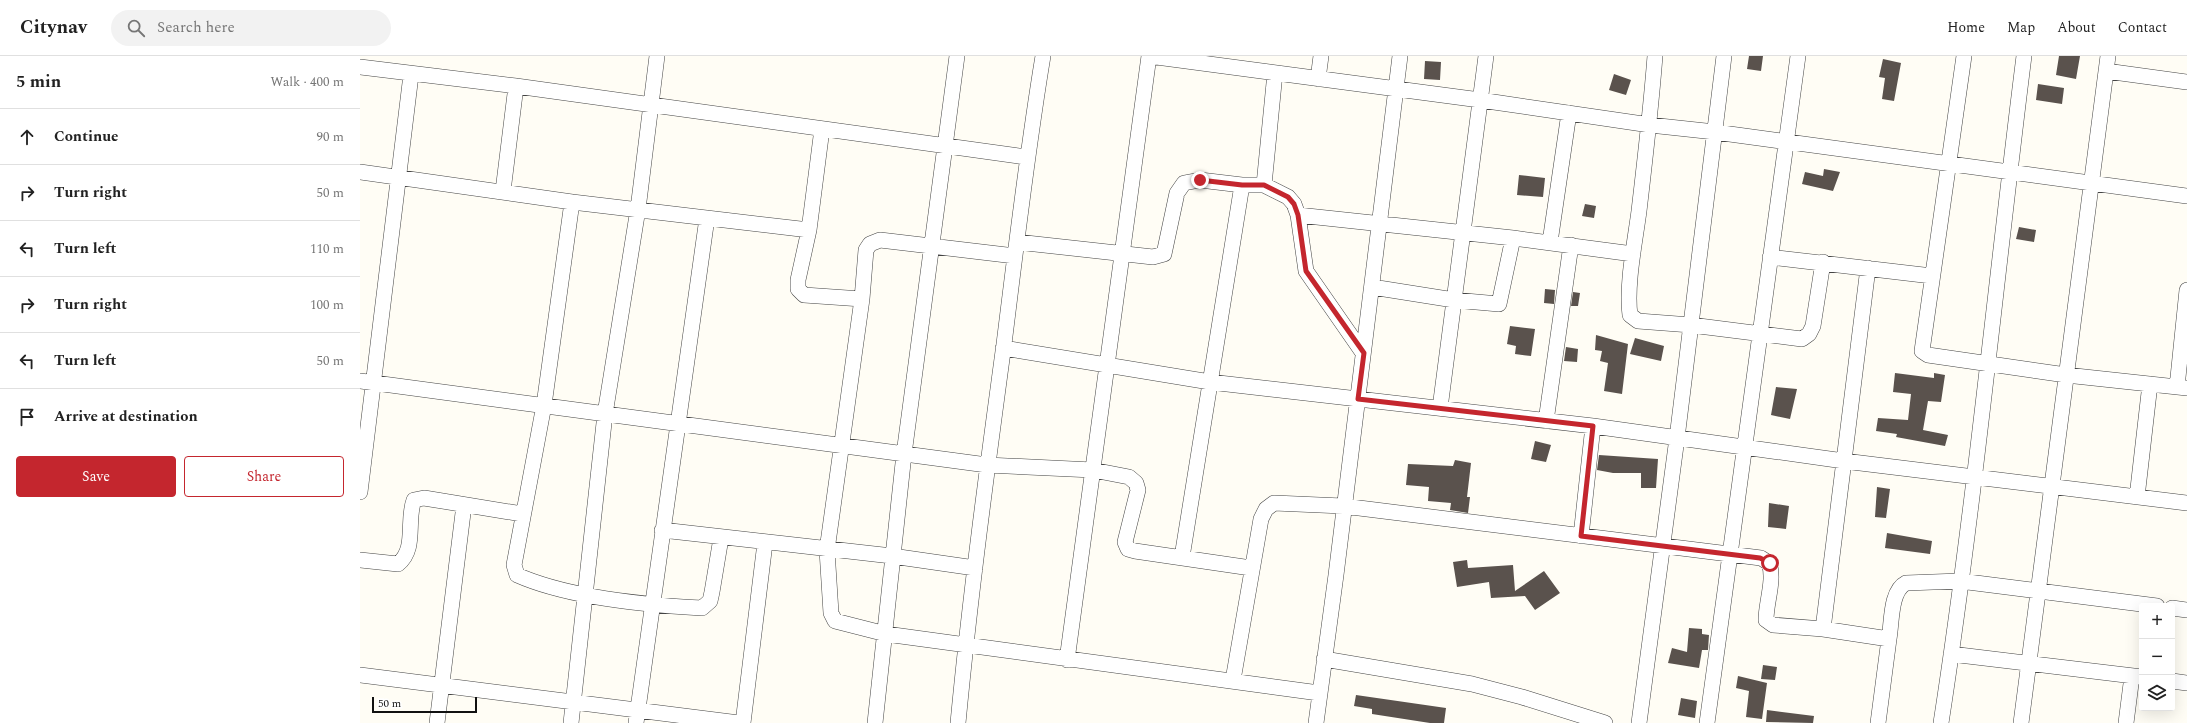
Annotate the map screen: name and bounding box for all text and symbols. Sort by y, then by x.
search box [111,10,391,46]
text: Citynav [20,13,87,42]
text: Search here [157,16,235,39]
icon: search [125,17,147,39]
text: Home [1947,17,1985,38]
text: Map [2007,17,2035,38]
text: About [2057,17,2096,38]
text: Contact [2118,17,2167,38]
text: 5 min [16,69,61,95]
text: Walk · 400 m [270,72,344,92]
text: Continue [54,125,119,148]
icon: ahead [16,126,38,148]
text: 90 m [317,127,344,147]
route end [1191,171,1209,189]
text: Turn right [54,181,127,204]
icon: right [16,182,38,204]
text: 50 m [317,183,344,203]
text: Turn left [54,237,116,260]
icon: left [16,238,38,260]
text: 110 m [310,239,344,259]
text: Turn right [54,293,127,316]
icon: right [16,294,38,316]
text: 100 m [310,295,344,315]
text: Turn left [54,349,116,372]
icon: left [16,350,38,372]
text: 50 m [317,351,344,371]
text: Arrive at destination [54,405,198,428]
icon: arrive [16,406,38,428]
button: Save [16,456,176,497]
button: Share [184,456,344,497]
route start [1761,554,1779,572]
map controls [2139,603,2175,711]
button: + [2139,603,2175,639]
button: − [2139,639,2175,675]
button: layers [2139,675,2175,711]
scale bar [372,695,477,714]
text: 50 m [378,695,401,712]

